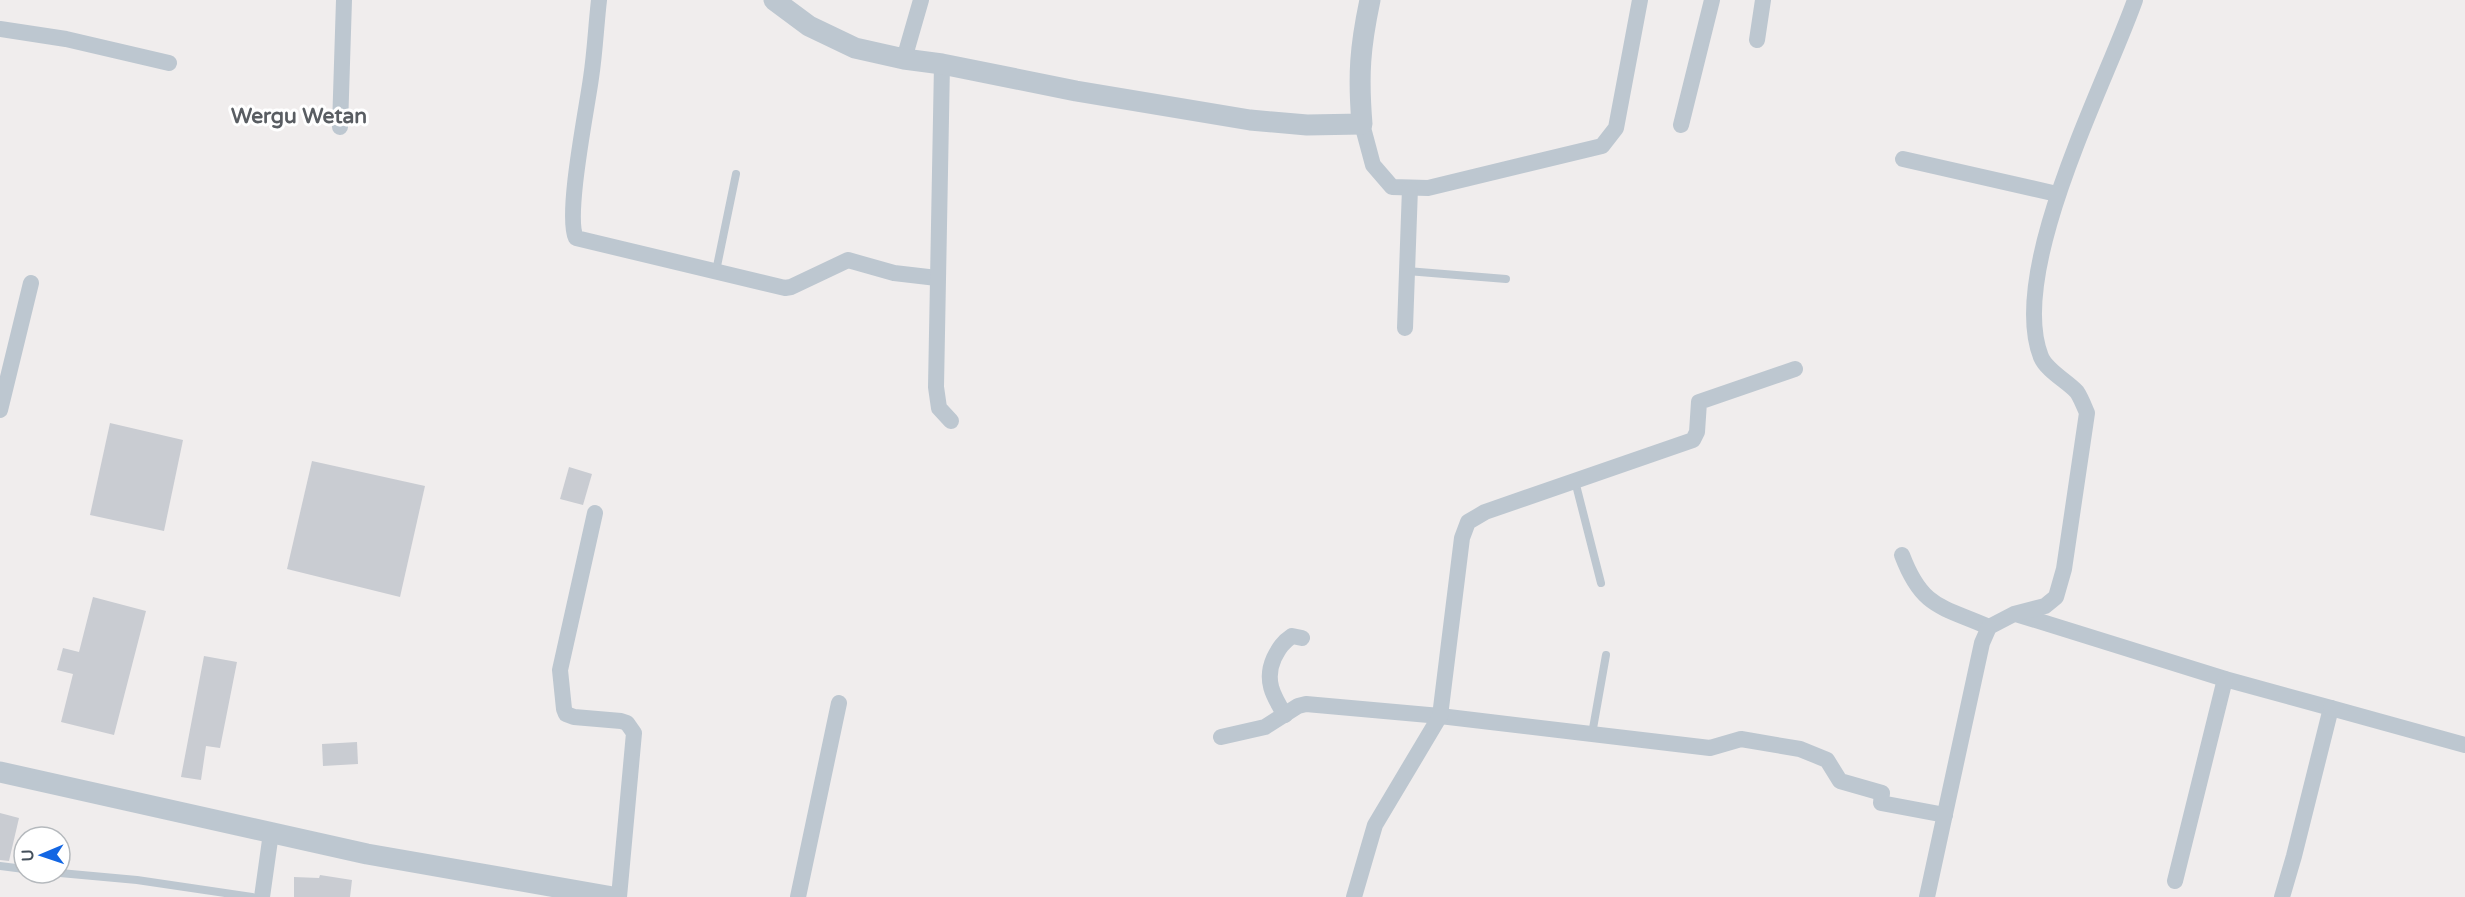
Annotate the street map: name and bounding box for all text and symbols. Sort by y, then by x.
district label: Wergu Wetan [231,104,367,129]
north arrow [12,825,72,885]
text: U [18,849,38,862]

